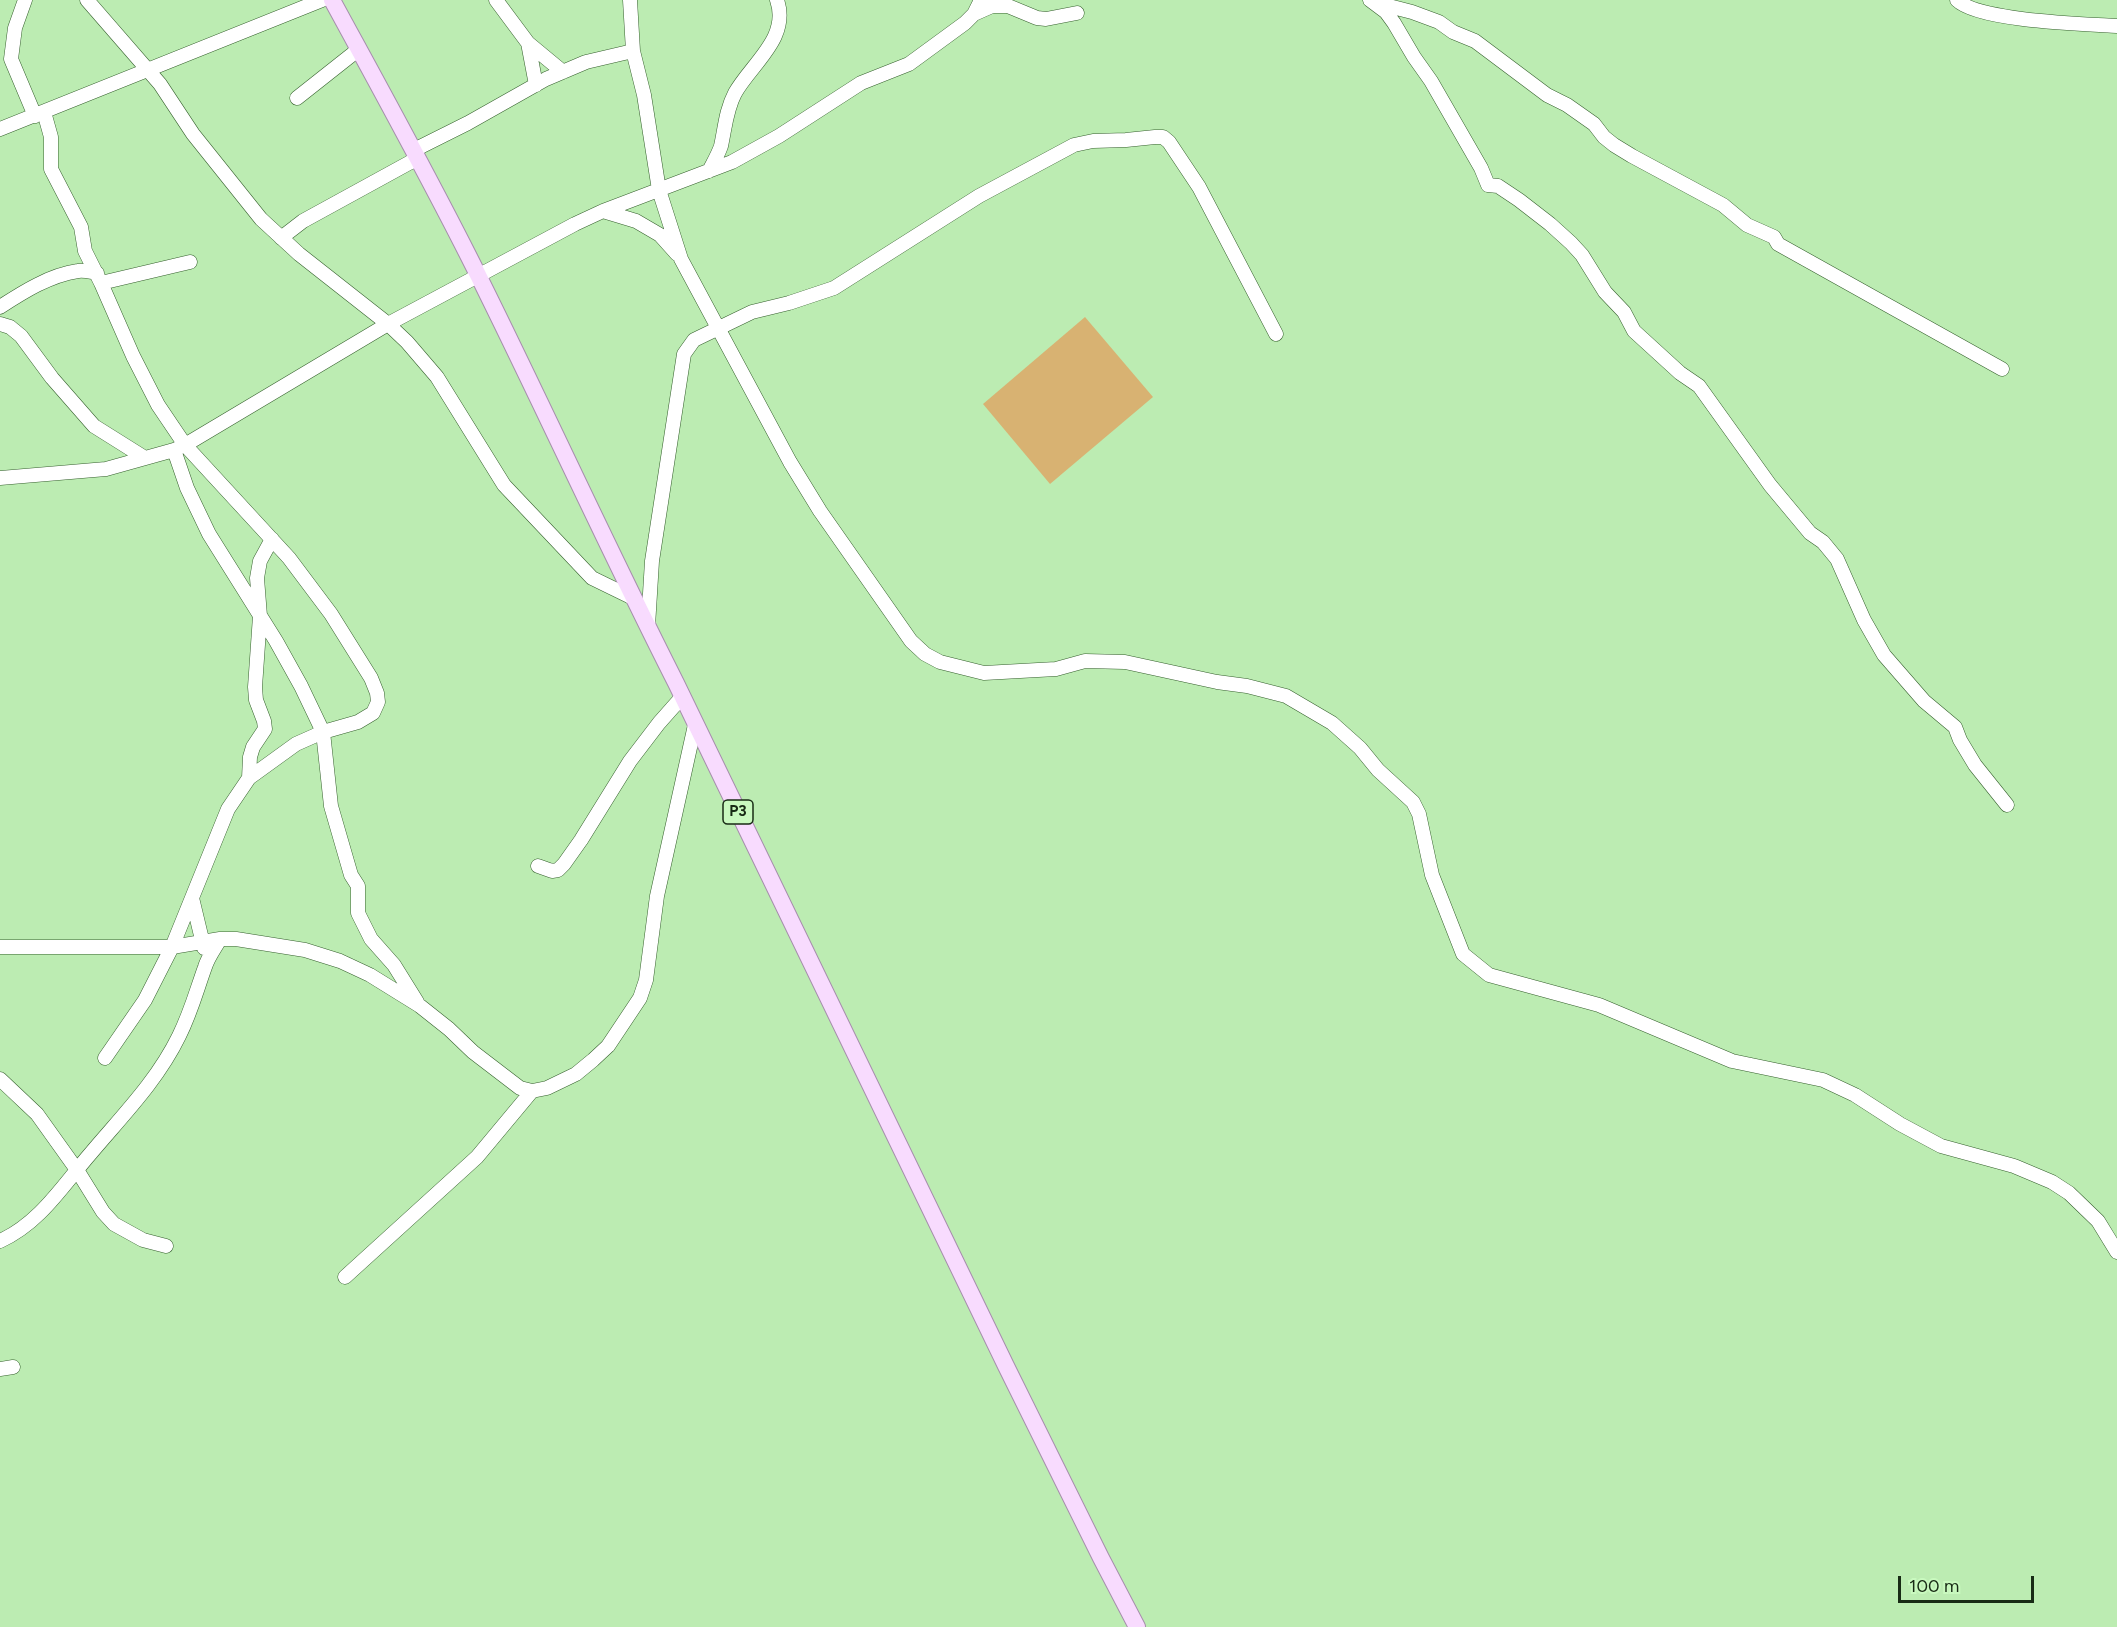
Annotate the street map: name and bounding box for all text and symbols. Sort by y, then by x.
road number: P3 [723,800,753,824]
scale bar [1901,1564,2038,1602]
text: 100 m [1909,1575,1959,1597]

